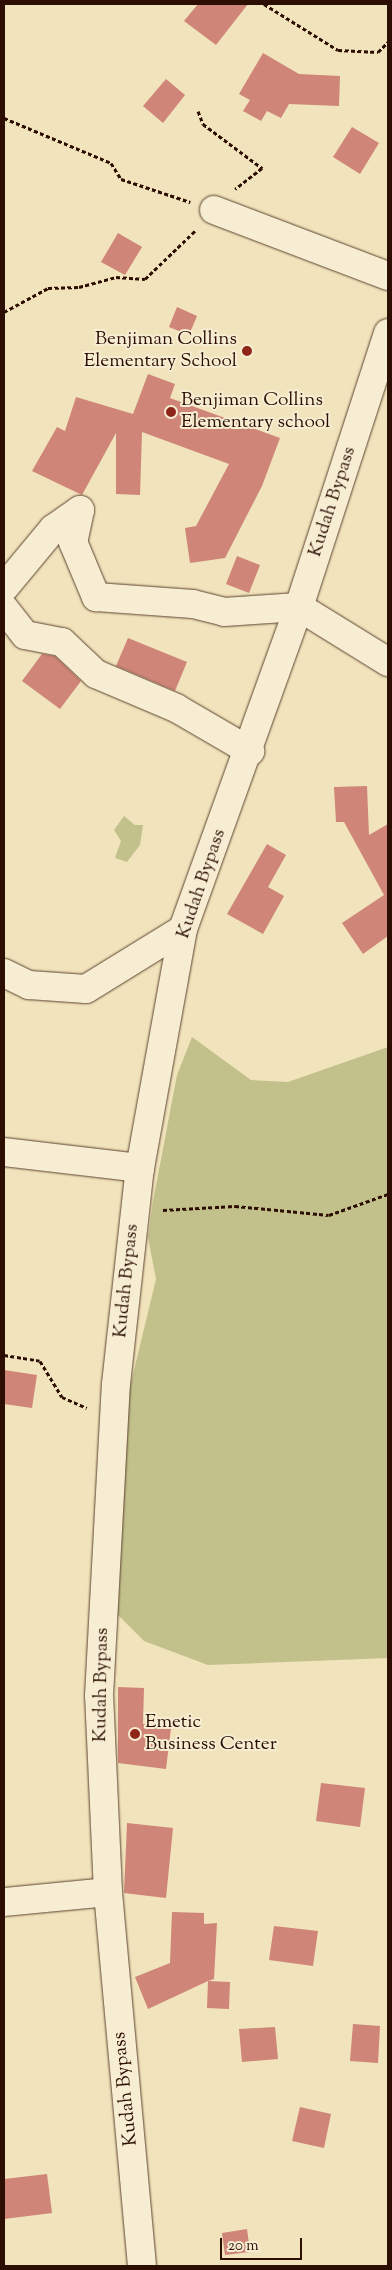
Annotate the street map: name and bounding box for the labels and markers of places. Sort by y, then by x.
place label: Benjiman Collins Elementary School [84,329,237,373]
marker: Benjiman Collins Elementary School [241,345,253,357]
place label: Benjiman Collins Elementary school [181,390,330,434]
marker: Benjiman Collins Elementary school [165,406,177,418]
place label: Emetic Business Center [145,1712,277,1756]
marker: Emetic Business Center [129,1728,141,1740]

